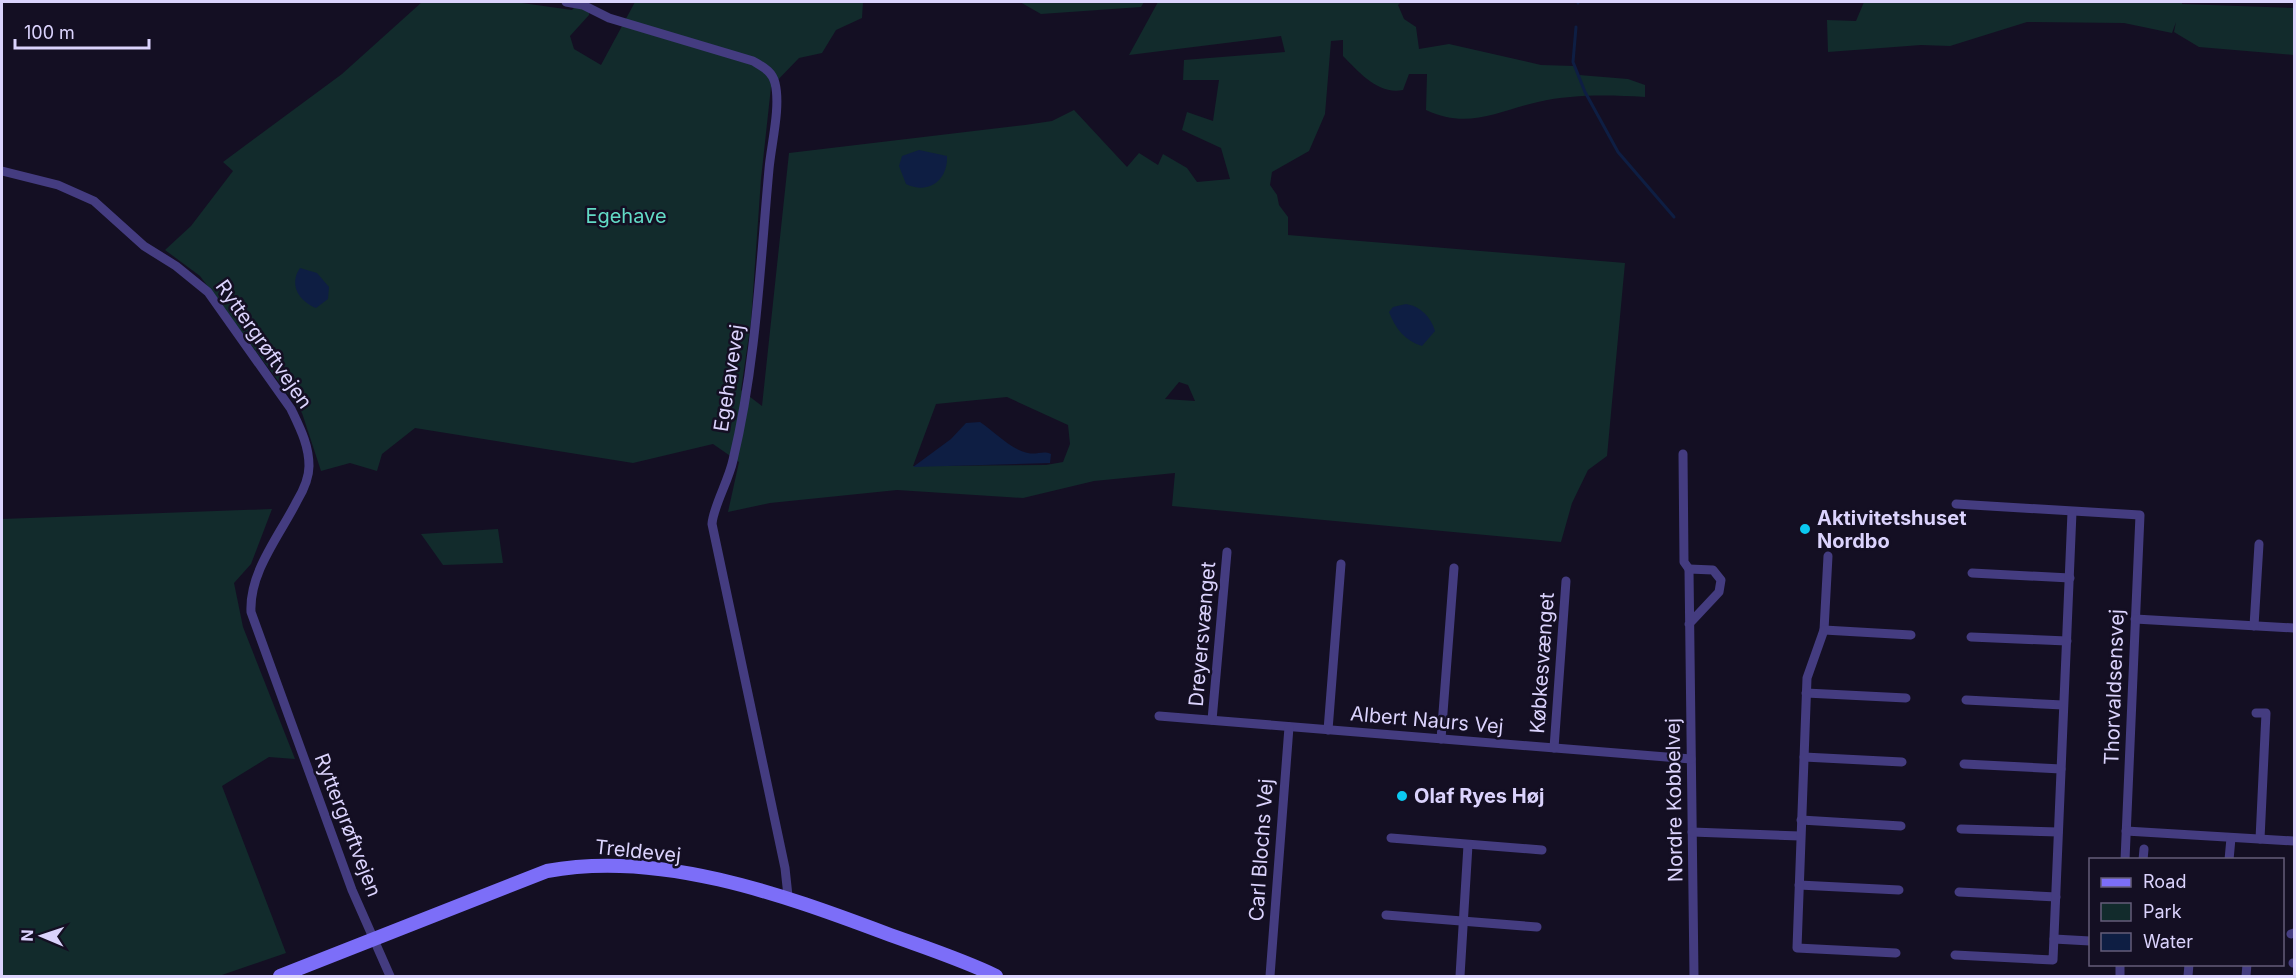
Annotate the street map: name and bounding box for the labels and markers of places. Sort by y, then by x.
place label: Aktivitetshuset Nordbo [1817,506,1966,553]
marker: Aktivitetshuset Nordbo [1798,522,1812,536]
place label: Olaf Ryes Høj [1414,784,1544,808]
marker: Olaf Ryes Høj [1395,789,1409,803]

